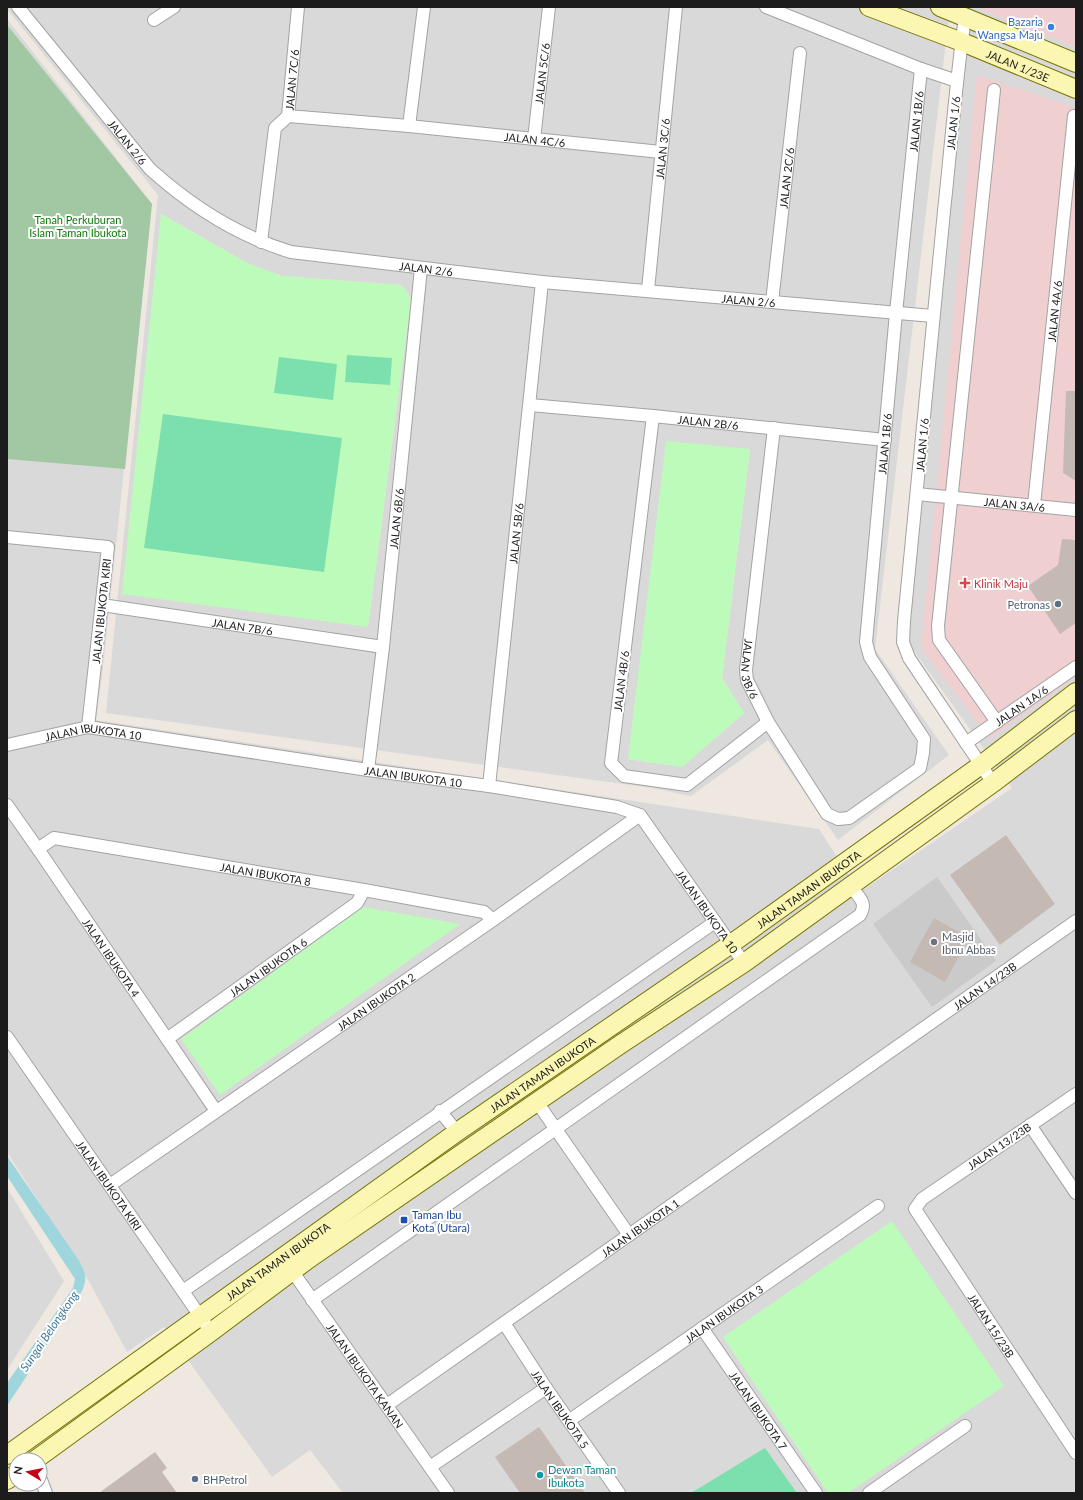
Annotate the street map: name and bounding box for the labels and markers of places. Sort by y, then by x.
place label: Bazaria Wangsa Maju [978,15,1043,41]
marker: Bazaria Wangsa Maju [1046,22,1056,32]
marker: Klinik Maju [959,577,971,589]
place label: Klinik Maju [974,577,1028,590]
place label: Petronas [1008,598,1050,611]
marker: Petronas [1053,599,1063,609]
place label: Masjid Ibnu Abbas [942,930,996,956]
marker: Masjid Ibnu Abbas [929,937,939,947]
place label: Taman Ibu Kota (Utara) [412,1208,470,1234]
marker: Taman Ibu Kota (Utara) [399,1215,409,1225]
place label: Dewan Taman Ibukota [548,1463,616,1489]
marker: Dewan Taman Ibukota [535,1470,545,1480]
place label: BHPetrol [203,1473,247,1486]
marker: BHPetrol [190,1474,200,1484]

